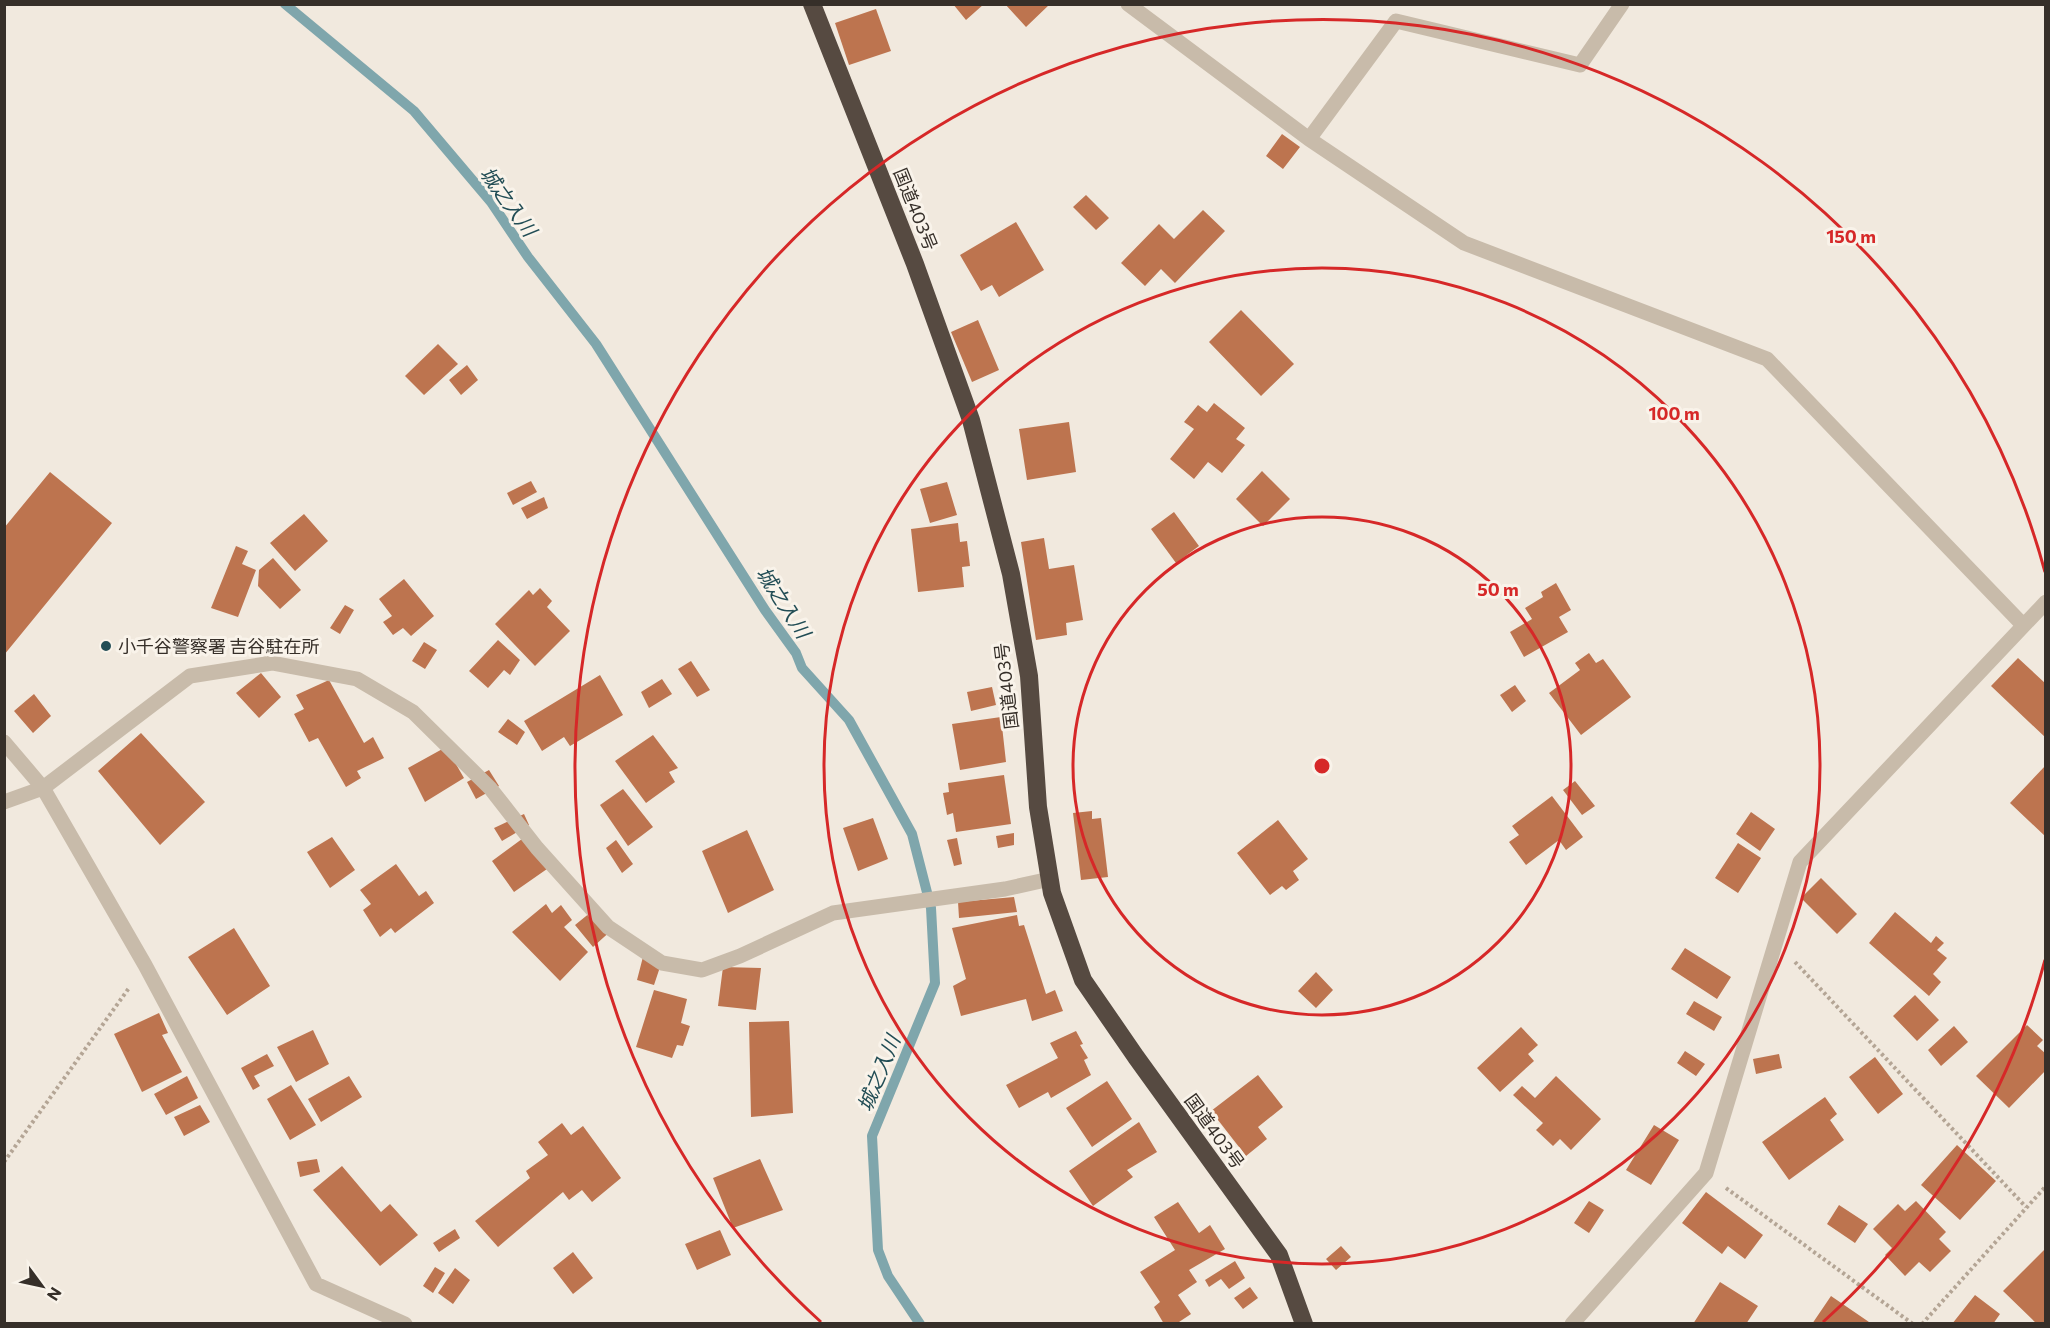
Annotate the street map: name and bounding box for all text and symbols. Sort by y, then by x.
water label: 城之入川 [476,162,543,242]
street label: 国道403号 [890,165,942,253]
text: 150 m [1826,225,1876,247]
text: 100 m [1648,402,1700,424]
water label: 城之入川 [752,562,817,644]
text: 50 m [1477,578,1519,600]
place label: 小千谷警察署 吉谷駐在所 [118,635,319,657]
marker: 小千谷警察署 吉谷駐在所 [99,639,113,653]
street label: 国道403号 [990,642,1022,730]
centre of rings [1312,756,1332,776]
water label: 城之入川 [852,1030,905,1115]
street label: 国道403号 [1181,1089,1249,1173]
north arrow [12,1256,72,1316]
text: N [44,1284,66,1305]

